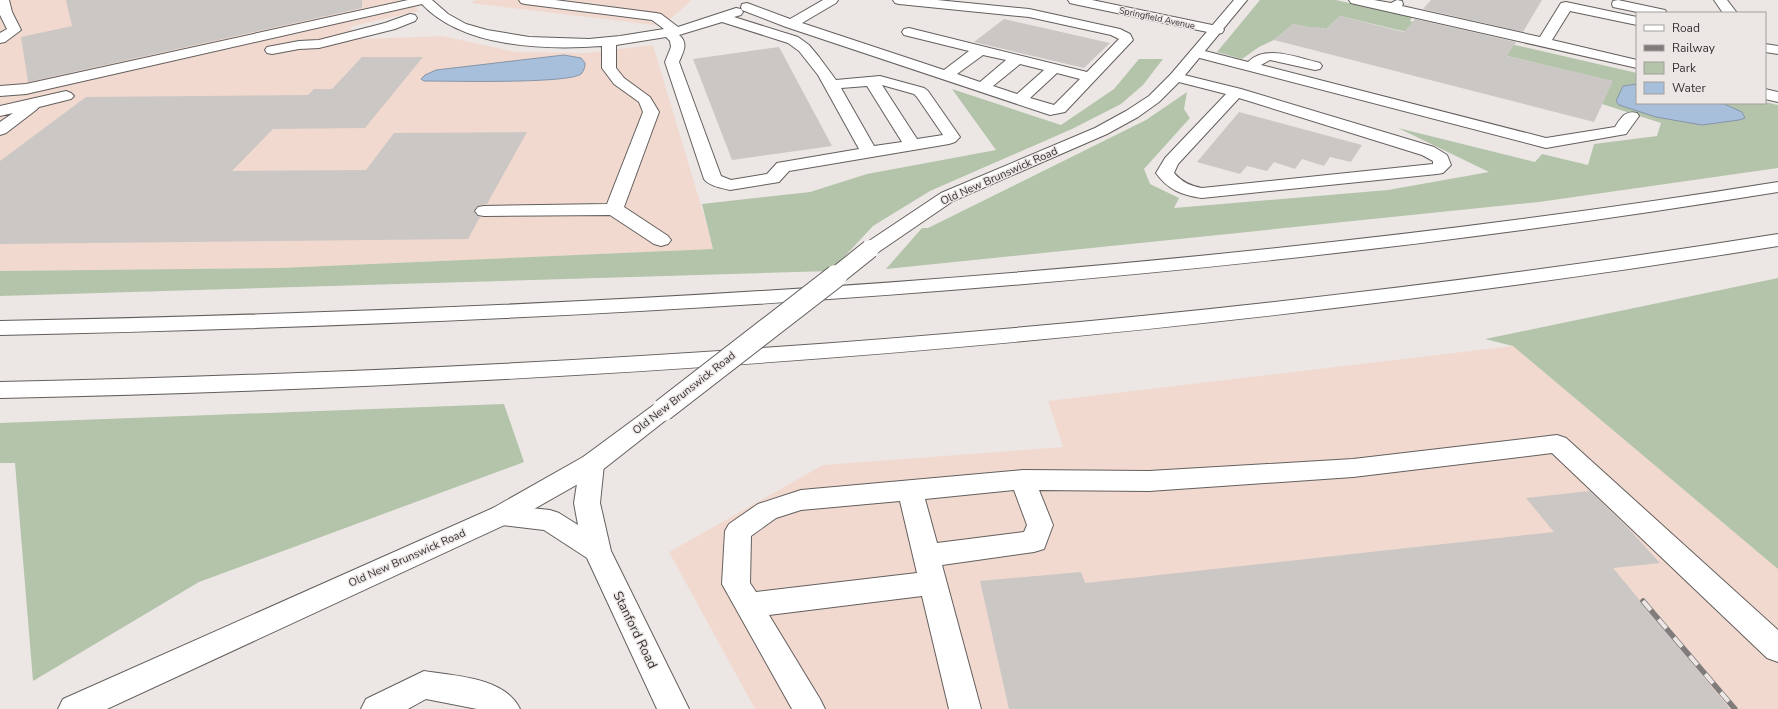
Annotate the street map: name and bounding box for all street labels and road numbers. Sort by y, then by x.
street label: Springfield Avenue [1118,4,1196,32]
street label: Old New Brunswick Road [938,143,1060,209]
street label: Old New Brunswick Road [629,348,739,438]
street label: Old New Brunswick Road [346,525,468,591]
street label: Stanford Road [609,588,661,672]

